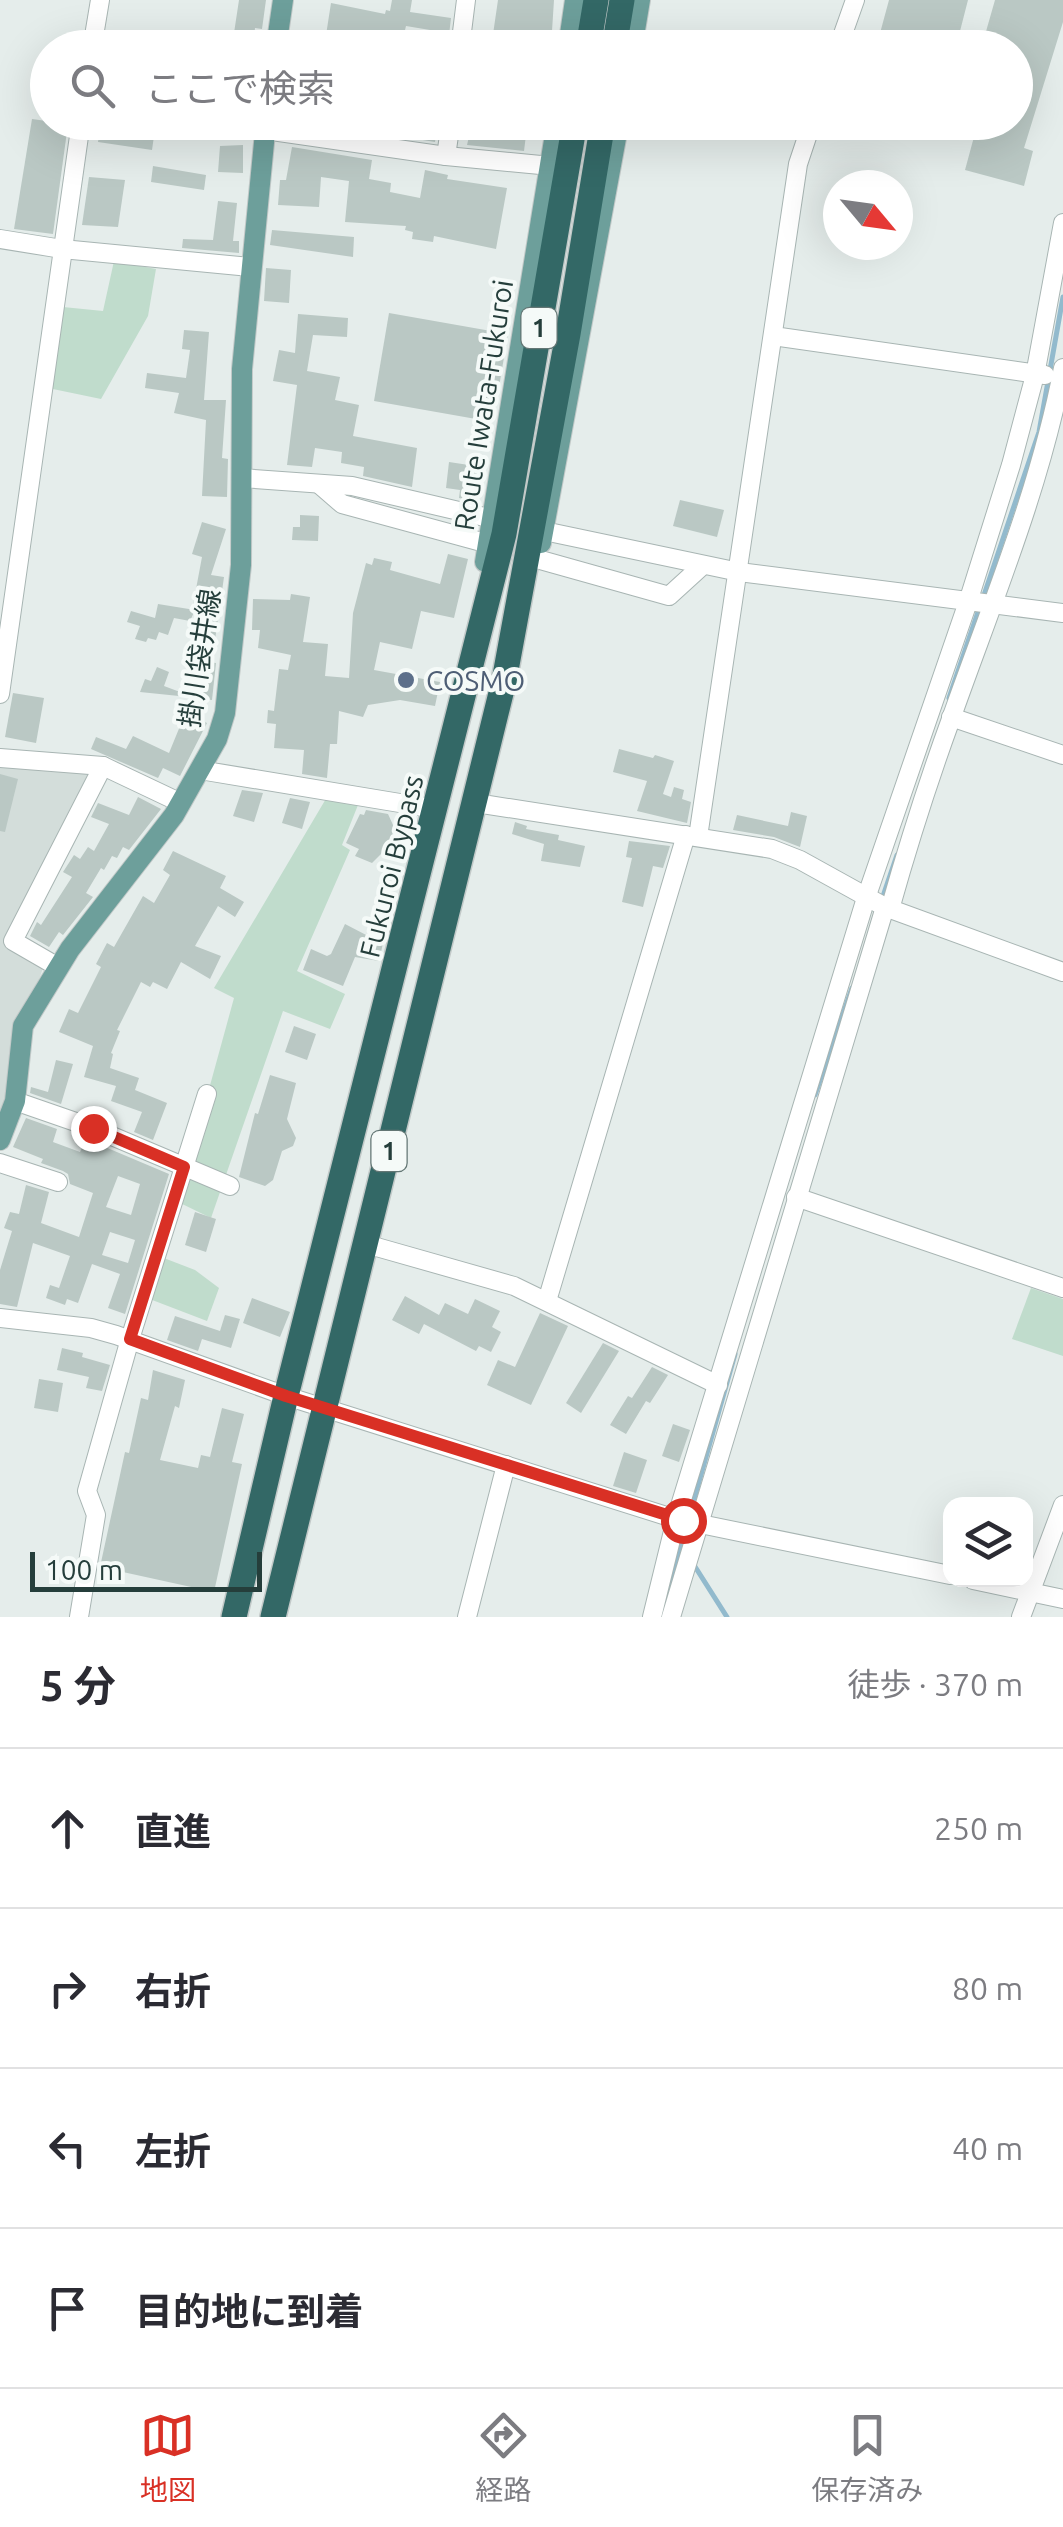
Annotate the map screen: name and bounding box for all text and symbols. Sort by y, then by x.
search box [30,30,1033,140]
icon: search [65,58,120,113]
text: ここで検索 [145,67,335,109]
north arrow [823,170,913,260]
street label: Route Iwata-Fukuroi [448,277,518,533]
road number: 1 [522,308,556,348]
street label: 掛川袋井線 [173,586,225,730]
place label: COSMO [426,665,525,696]
marker: COSMO [395,669,417,691]
street label: Fukuroi Bypass [353,772,429,960]
route end [71,1106,117,1152]
road number: 1 [372,1131,406,1171]
map controls [943,1497,1033,1587]
button: layers [943,1497,1033,1587]
route start [661,1498,707,1544]
scale bar [30,1547,262,1592]
text: 100 m [45,1554,123,1585]
text: 5 分 [40,1662,116,1709]
text: 徒歩 · 370 m [847,1666,1023,1702]
icon: ahead [40,1801,95,1856]
text: 直進 [135,1810,211,1852]
text: 250 m [934,1810,1023,1846]
icon: right [40,1961,95,2016]
text: 右折 [135,1970,211,2012]
text: 80 m [952,1970,1023,2006]
icon: left [40,2121,95,2176]
text: 左折 [135,2130,211,2172]
text: 40 m [952,2130,1023,2166]
icon: arrive [40,2281,95,2336]
text: 目的地に到着 [135,2290,363,2332]
tab: 地図 [140,2408,196,2508]
tab: 経路 [475,2408,531,2508]
tab: 保存済み [811,2408,923,2508]

